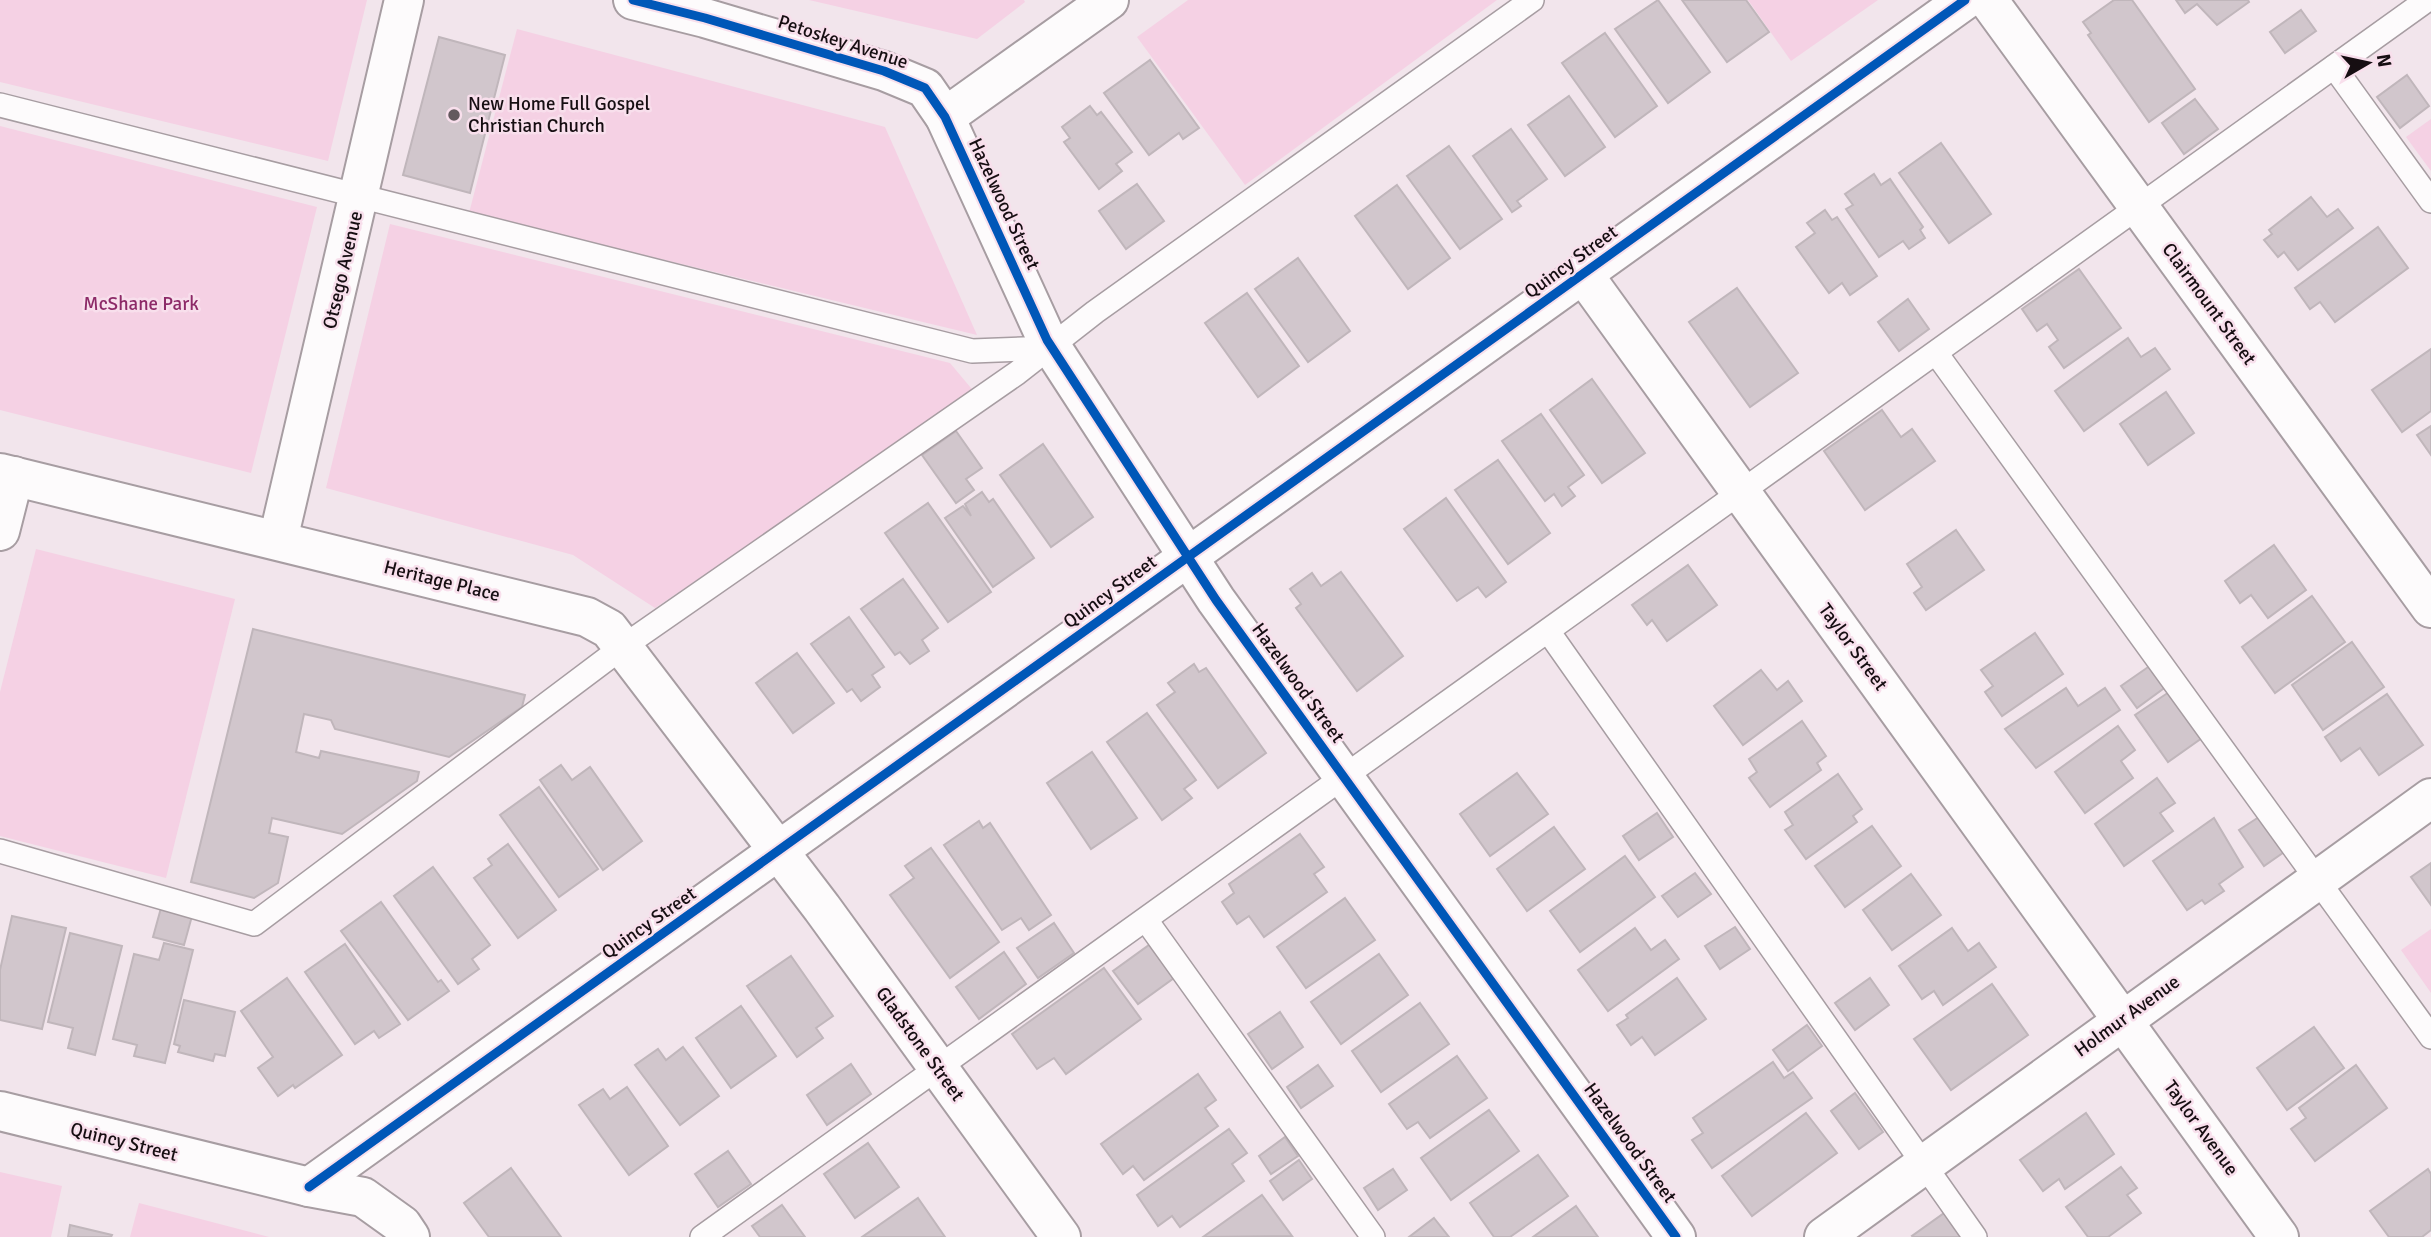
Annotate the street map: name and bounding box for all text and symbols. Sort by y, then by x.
street label: Petoskey Avenue [775,10,911,74]
north arrow [2333,28,2403,98]
text: N [2371,52,2397,69]
place label: New Home Full Gospel Christian Church [468,92,650,138]
marker: New Home Full Gospel Christian Church [446,107,462,123]
street label: Hazelwood Street [963,134,1045,274]
street label: Otsego Avenue [318,209,368,331]
street label: Quincy Street [1520,220,1623,304]
street label: Clairmount Street [2157,238,2262,370]
park label: McShane Park [83,292,199,316]
street label: Quincy Street [1059,550,1162,634]
street label: Heritage Place [381,555,503,607]
street label: Taylor Street [1813,599,1893,696]
street label: Hazelwood Street [1246,618,1350,748]
street label: Quincy Street [597,882,701,964]
street label: Holmur Avenue [2070,970,2184,1062]
street label: Gladstone Street [870,982,970,1106]
street label: Taylor Avenue [2158,1076,2244,1180]
street label: Hazelwood Street [1578,1078,1682,1208]
street label: Quincy Street [68,1117,180,1167]

